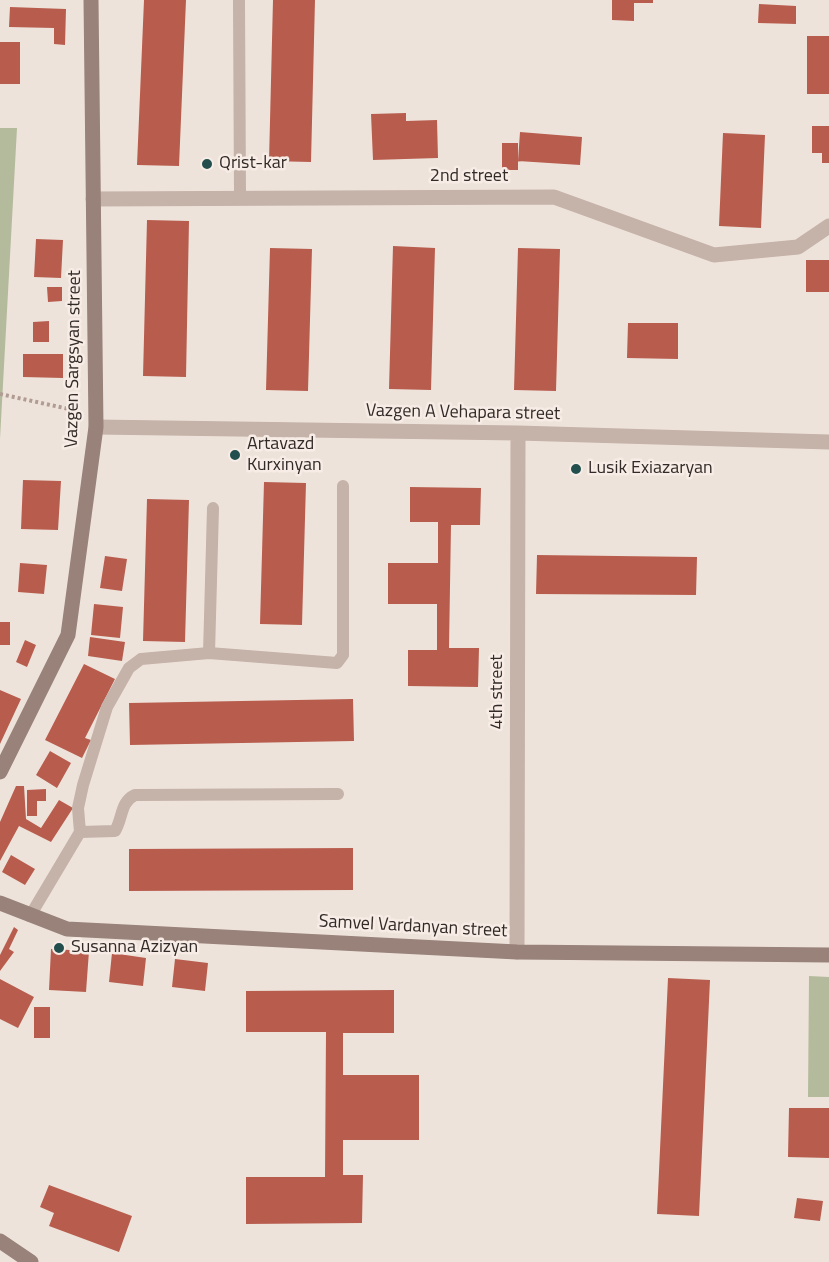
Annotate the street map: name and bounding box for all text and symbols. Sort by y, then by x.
place label: Qrist-kar [219,153,287,175]
marker: Qrist-kar [200,157,214,171]
street label: 2nd street [430,166,508,188]
street label: Vazgen Sargsyan street [62,270,86,448]
street label: Vazgen A Vehapara street [366,401,560,425]
place label: Artavazd Kurxinyan [247,434,322,476]
marker: Artavazd Kurxinyan [228,448,242,462]
place label: Lusik Exiazaryan [588,458,713,480]
marker: Lusik Exiazaryan [569,462,583,476]
street label: 4th street [487,654,509,730]
street label: Samvel Vardanyan street [318,911,508,943]
place label: Susanna Azizyan [71,937,198,959]
marker: Susanna Azizyan [52,941,66,955]

